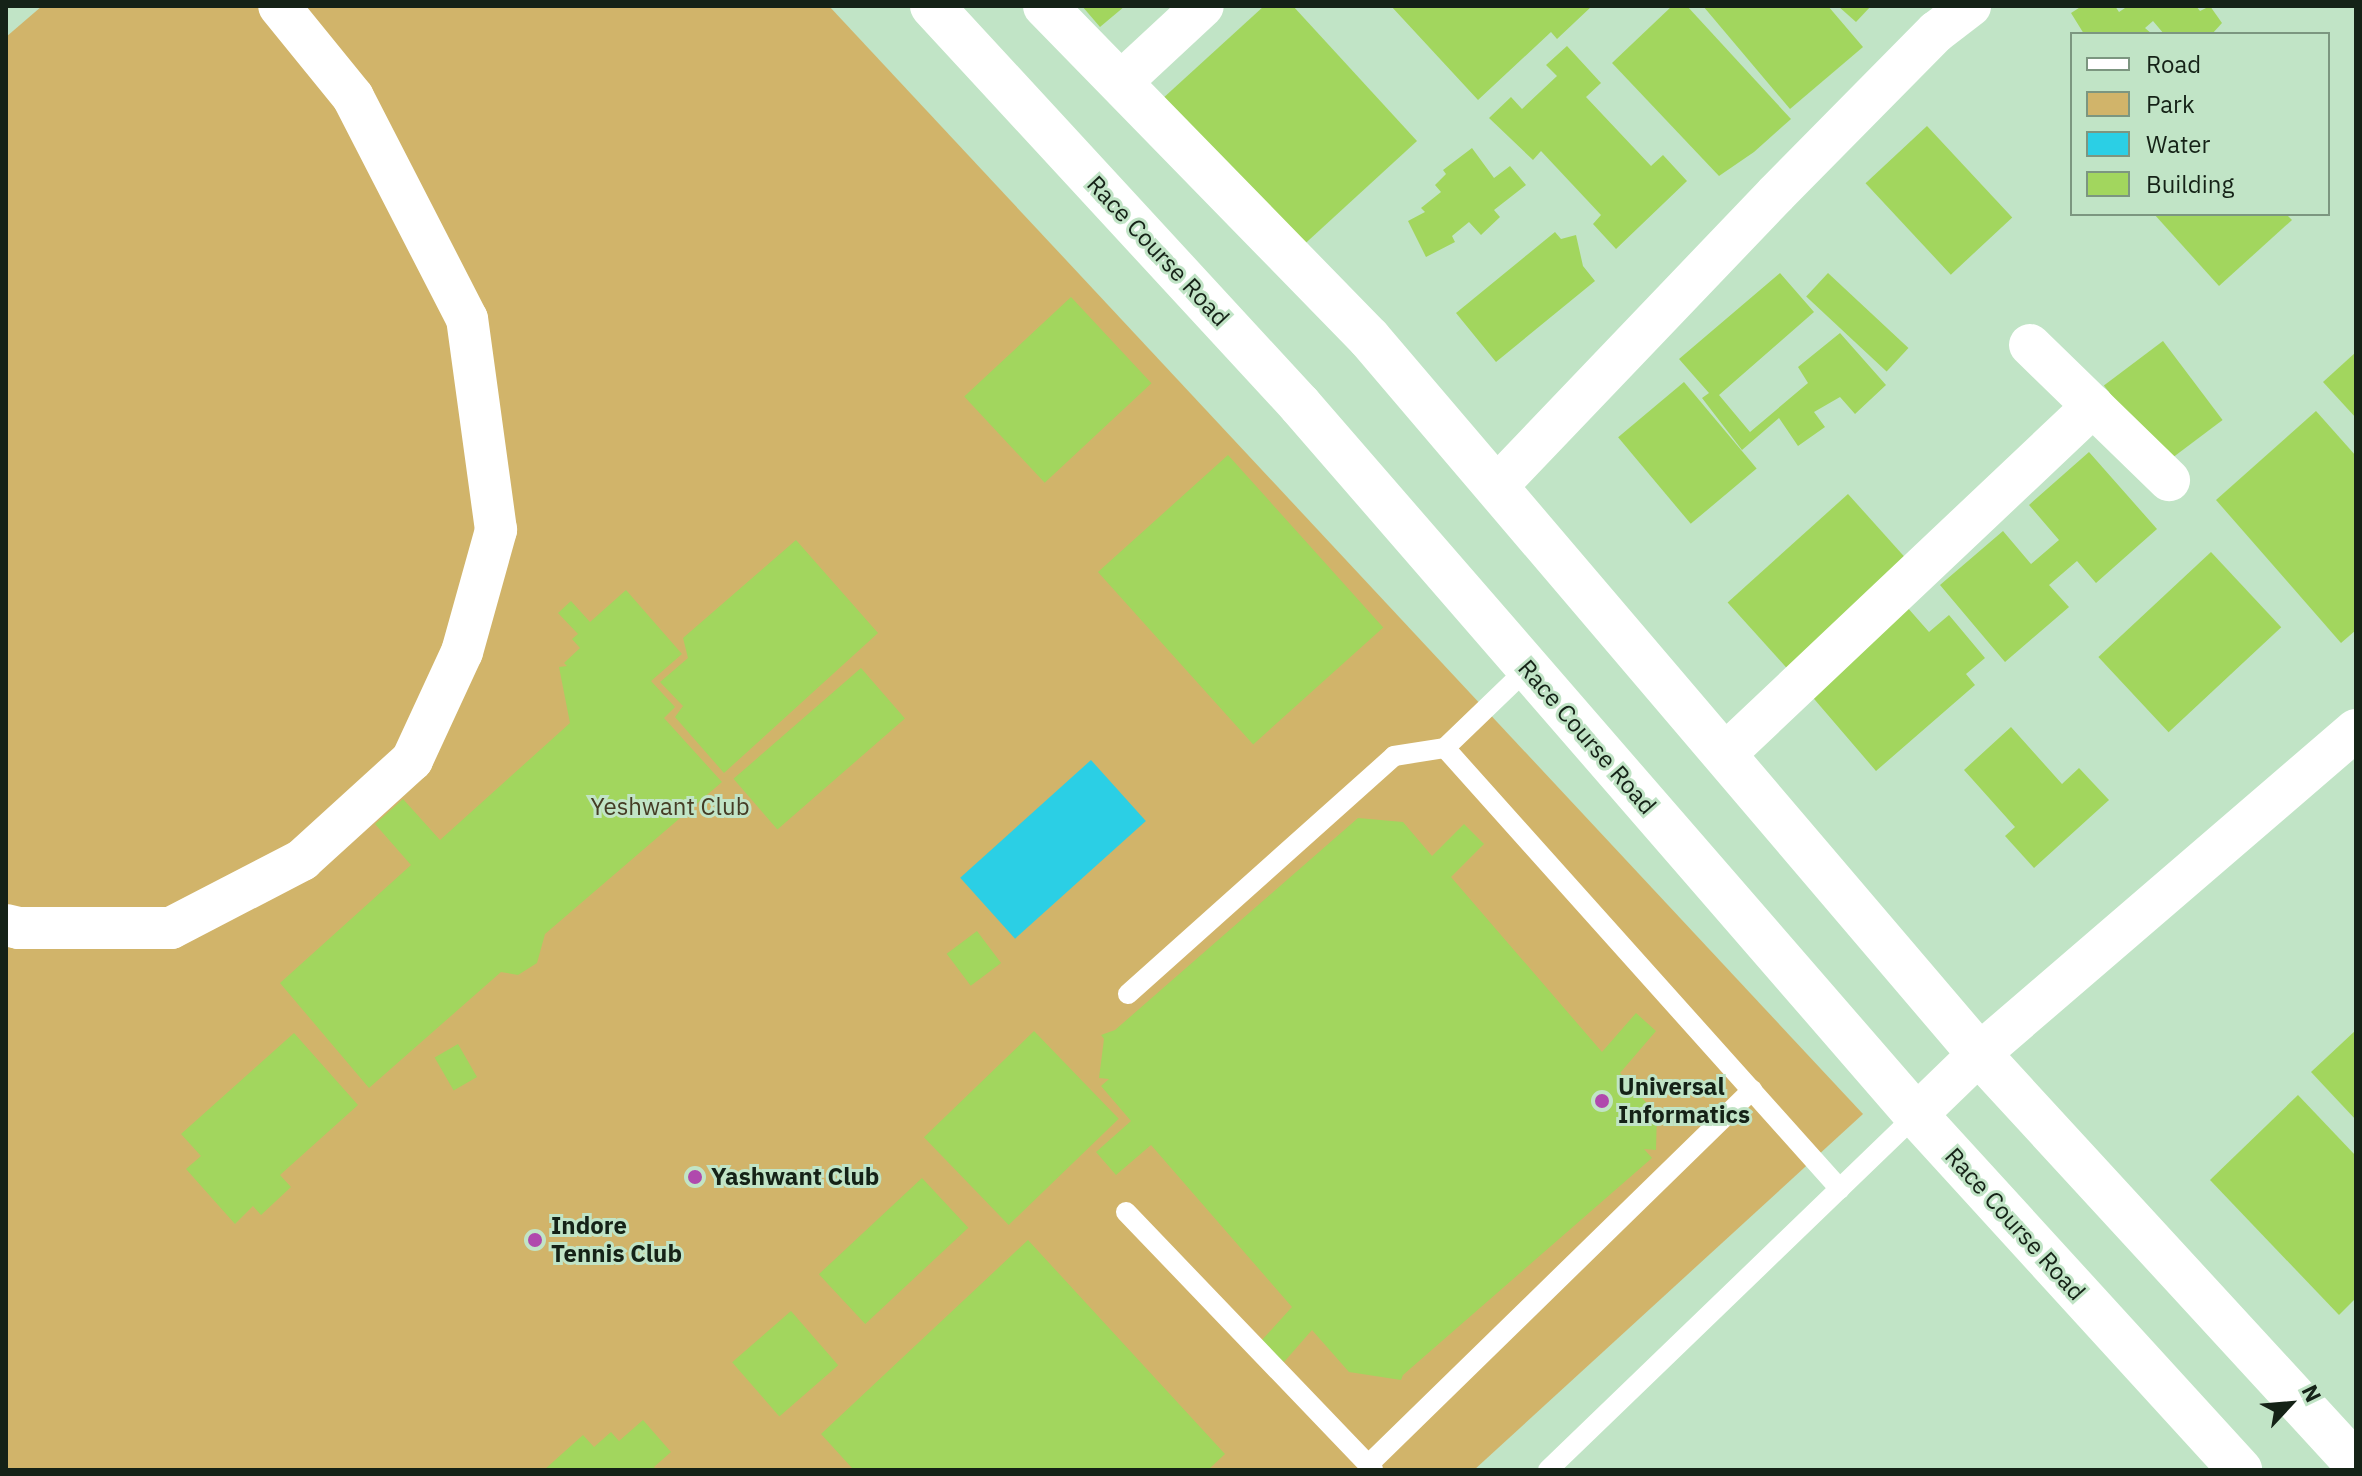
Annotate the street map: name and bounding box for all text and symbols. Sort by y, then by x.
legend [2070,32,2330,216]
text: Road [2146,48,2201,80]
text: Park [2146,88,2195,120]
text: Water [2146,128,2210,160]
text: Building [2146,168,2234,200]
street label: Race Course Road [1081,170,1235,332]
street label: Race Course Road [1512,654,1662,820]
park label: Yeshwant Club [590,793,750,821]
place label: Universal Informatics [1618,1073,1750,1129]
marker: Universal Informatics [1593,1092,1611,1110]
street label: Race Course Road [1939,1142,2091,1306]
place label: Yashwant Club [711,1163,879,1191]
marker: Yashwant Club [686,1168,704,1186]
place label: Indore Tennis Club [551,1212,682,1268]
marker: Indore Tennis Club [526,1231,544,1249]
north arrow [2250,1364,2330,1444]
text: N [2295,1380,2329,1407]

